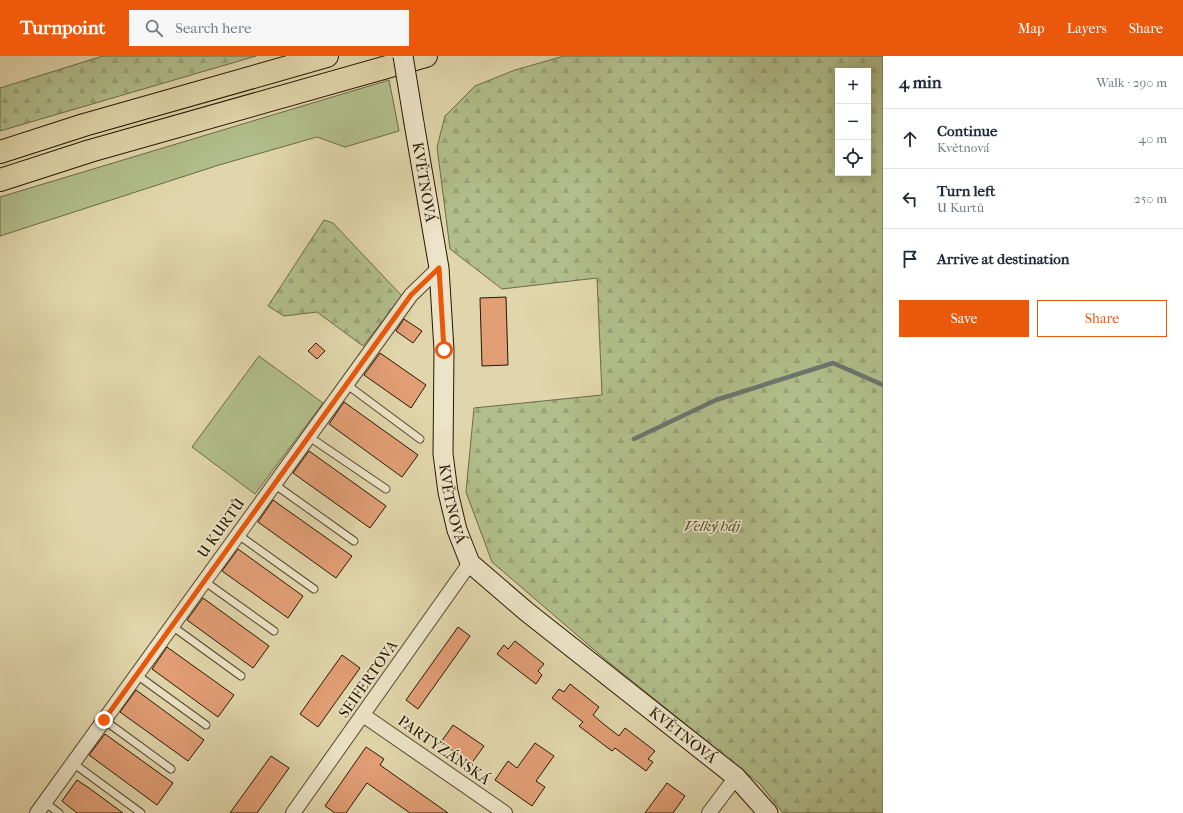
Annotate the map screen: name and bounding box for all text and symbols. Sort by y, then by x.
search box [129,10,409,46]
text: Turnpoint [20,17,105,39]
icon: search [143,17,165,39]
text: Search here [175,19,251,37]
text: Map [1018,20,1045,37]
text: Layers [1067,20,1107,37]
text: Share [1129,20,1163,37]
map controls [835,68,871,176]
button: + [835,68,871,104]
text: 4 min [899,72,942,92]
text: Walk · 290 m [1096,75,1167,90]
button: − [835,104,871,140]
text: Continue [937,122,997,140]
icon: ahead [899,128,921,150]
text: 40 m [1139,131,1167,146]
button: locate [835,140,871,176]
text: Květnová [937,140,990,155]
street label: KVĚTNOVÁ [408,141,440,224]
text: Turn left [937,182,995,200]
icon: left [899,188,921,210]
text: 250 m [1134,191,1167,206]
text: U Kurtů [937,200,984,215]
icon: arrive [899,248,921,270]
text: Arrive at destination [937,250,1069,268]
button: Save [899,300,1029,337]
button: Share [1037,300,1167,337]
route start [435,341,453,359]
street label: KVĚTNOVÁ [435,463,471,546]
street label: U KURTŮ [193,494,249,561]
park label: Velký háj [684,517,741,535]
street label: SEIFERTOVA [335,637,402,721]
street label: KVĚTNOVÁ [646,703,721,767]
route end [95,711,113,729]
street label: PARTYZÁNSKÁ [394,711,494,789]

